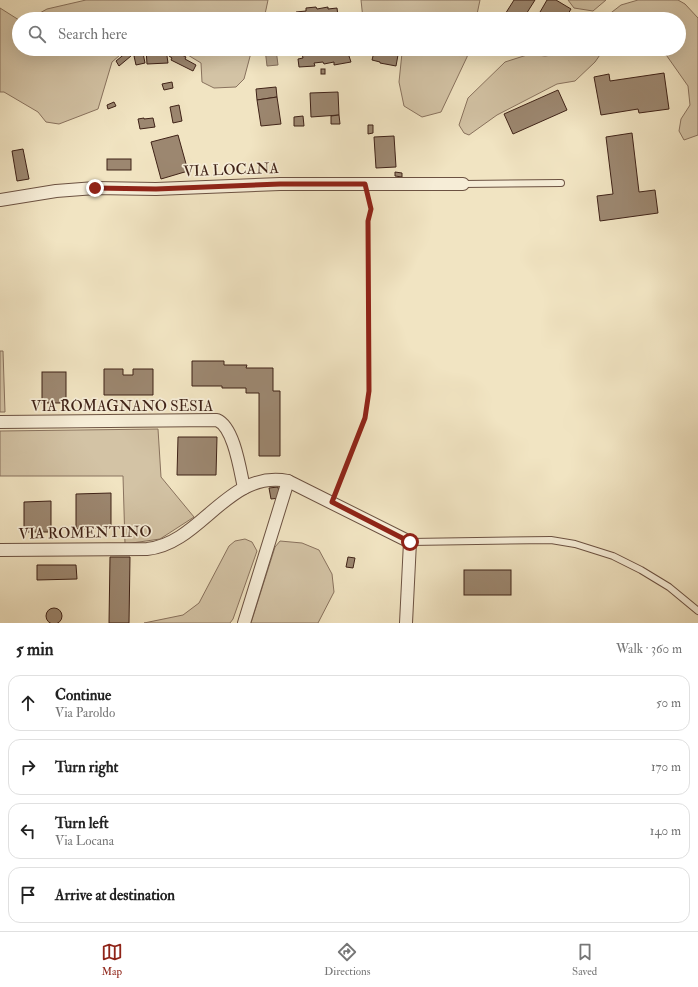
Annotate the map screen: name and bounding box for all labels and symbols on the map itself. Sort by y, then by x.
street label: VIA LOCANA [183,159,280,181]
route end [86,179,104,197]
street label: VIA ROMAGNANO SESIA [31,397,214,416]
street label: VIA ROMENTINO [18,522,152,544]
route start [401,533,419,551]

